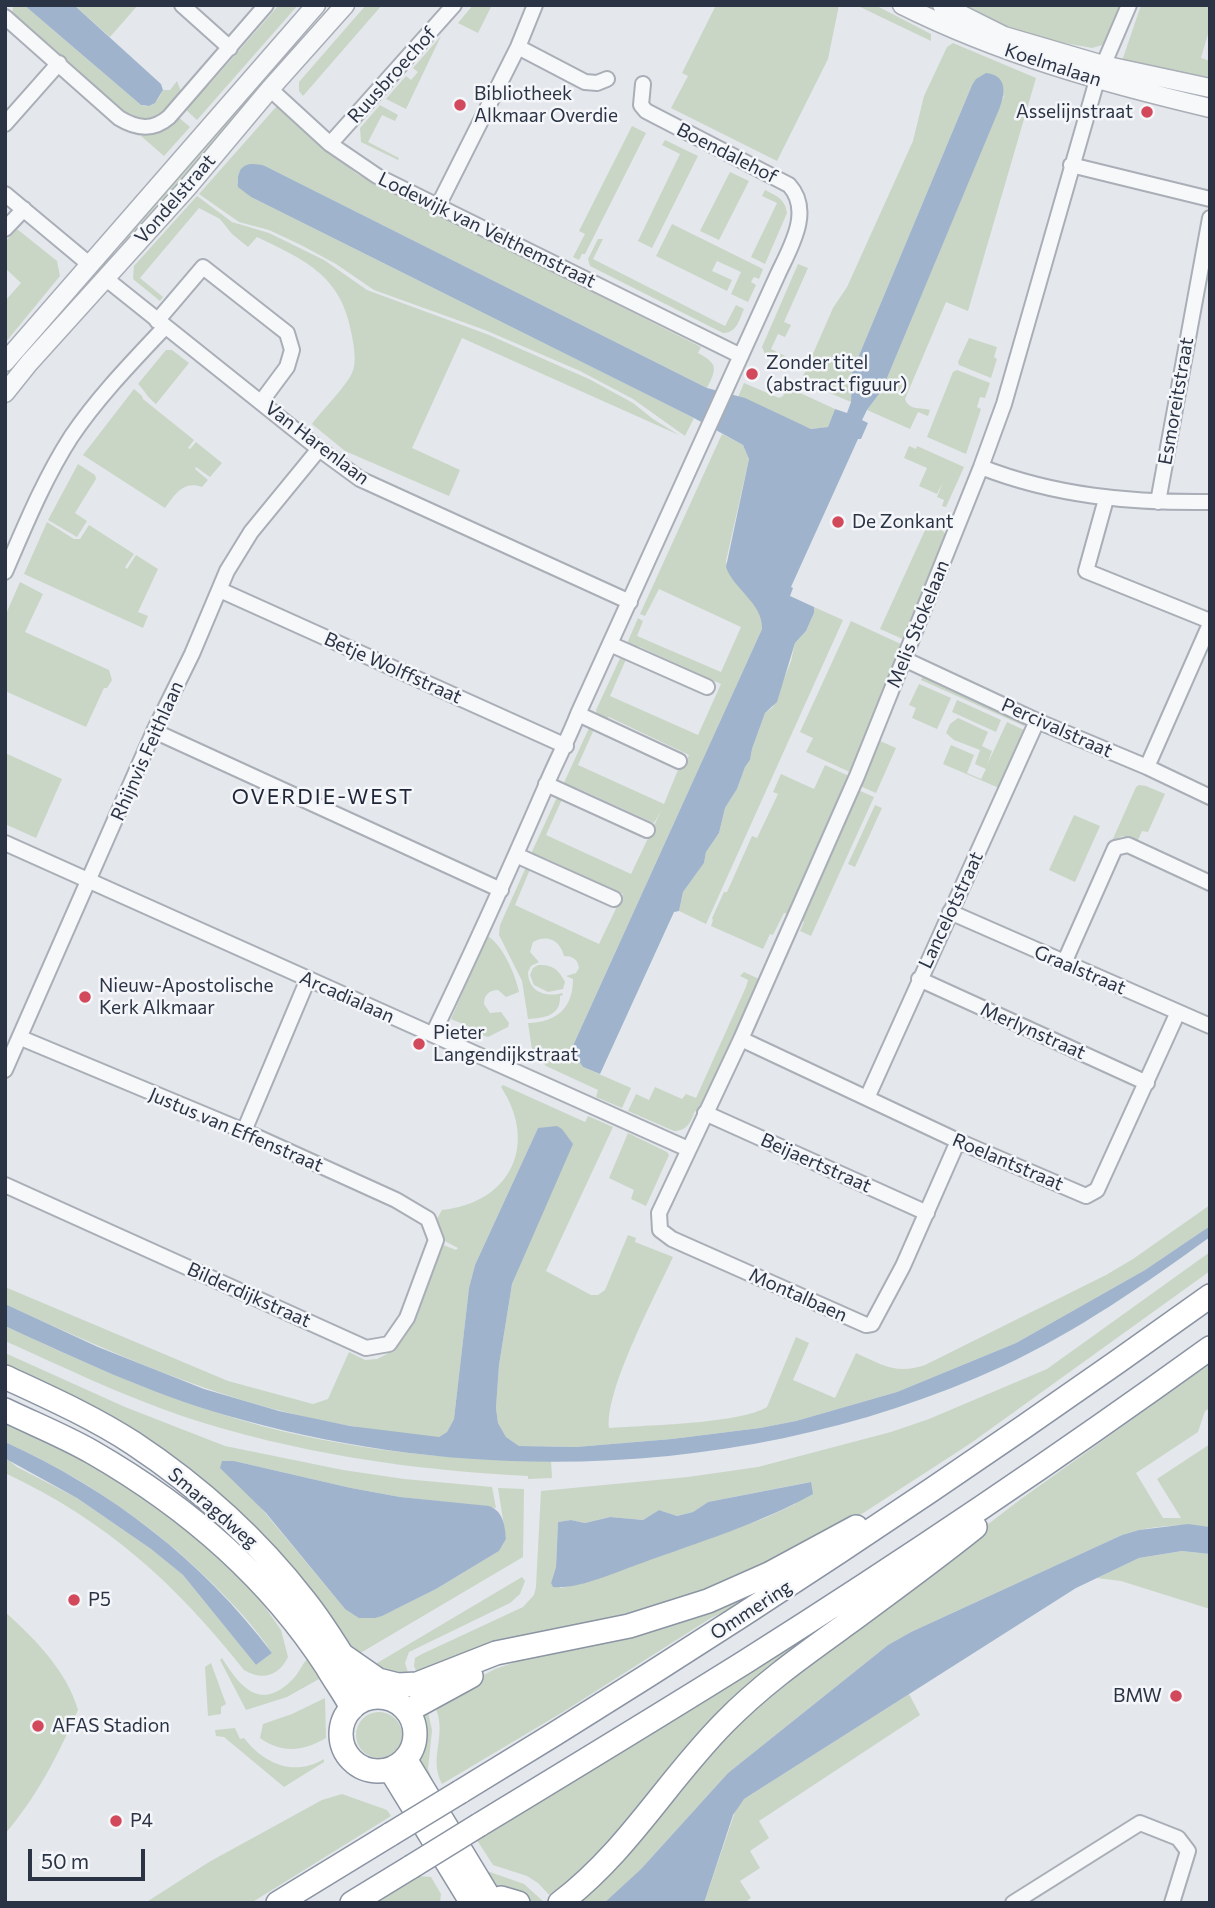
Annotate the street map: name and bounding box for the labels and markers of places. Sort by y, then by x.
place label: Bibliotheek Alkmaar Overdie [474,83,618,127]
marker: Bibliotheek Alkmaar Overdie [452,97,468,113]
place label: Asselijnstraat [1016,101,1133,123]
marker: Asselijnstraat [1139,104,1155,120]
place label: Zonder titel (abstract figuur) [766,352,907,396]
marker: Zonder titel (abstract figuur) [744,366,760,382]
place label: De Zonkant [852,511,954,533]
marker: De Zonkant [830,514,846,530]
place label: Nieuw-Apostolische Kerk Alkmaar [99,975,273,1019]
marker: Nieuw-Apostolische Kerk Alkmaar [77,989,93,1005]
place label: Pieter Langendijkstraat [433,1022,578,1066]
marker: Pieter Langendijkstraat [411,1036,427,1052]
place label: P5 [88,1589,111,1611]
marker: P5 [66,1592,82,1608]
place label: BMW [1113,1685,1162,1707]
marker: BMW [1168,1688,1184,1704]
place label: AFAS Stadion [52,1715,170,1737]
marker: AFAS Stadion [30,1718,46,1734]
place label: P4 [130,1810,153,1832]
marker: P4 [108,1813,124,1829]

